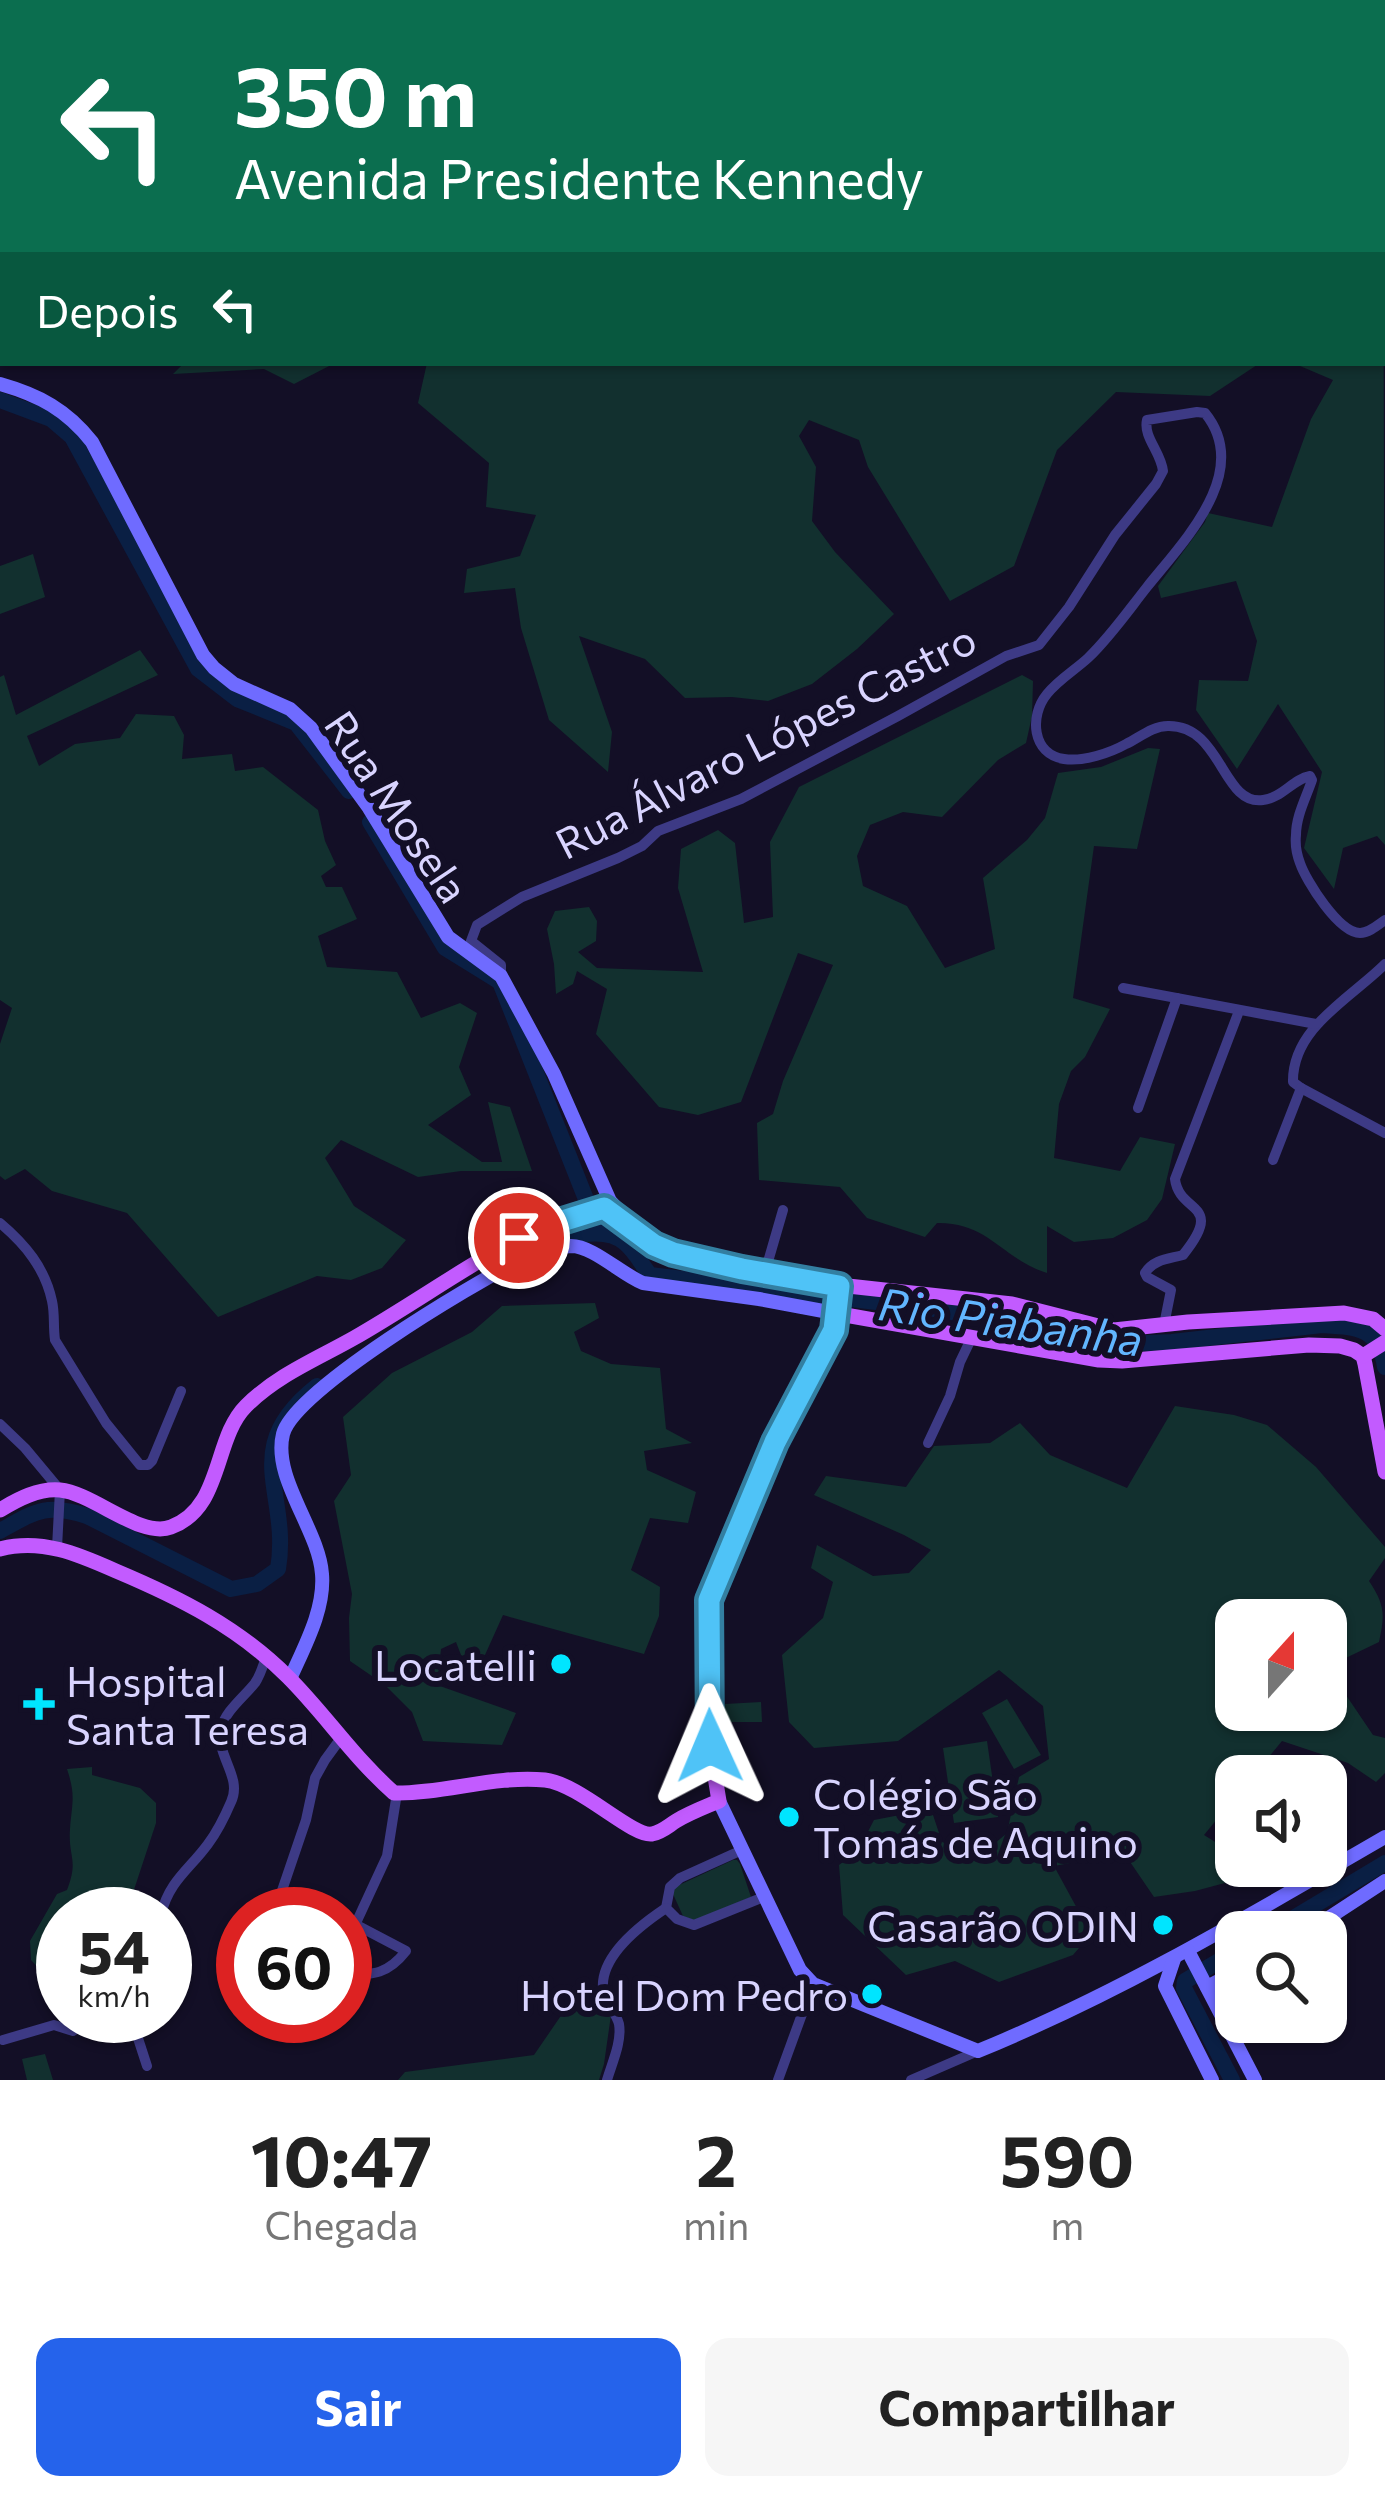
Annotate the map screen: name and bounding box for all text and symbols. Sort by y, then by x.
text: 350 m [234,42,477,144]
icon: left [36,48,192,204]
text: Avenida Presidente Kennedy [234,144,924,210]
icon: left [202,276,268,342]
text: Depois [36,282,178,337]
street label: Rua Álvaro Lópes Castro [546,611,984,869]
street label: Rua Mosela [315,700,481,912]
pin [468,1187,570,1289]
icon: arrive [486,1205,552,1271]
water label: Rio Piabanha [876,1274,1146,1366]
north arrow [1215,1599,1347,1731]
map controls [1215,1599,1347,2043]
place label: Locatelli [374,1638,537,1690]
marker: Locatelli [548,1651,574,1677]
place label: Hospital Santa Teresa [66,1654,309,1754]
position arrow [647,1683,773,1809]
marker: Hospital Santa Teresa [23,1688,55,1720]
button: sound [1215,1755,1347,1887]
place label: Colégio São Tomás de Aquino [813,1767,1138,1867]
marker: Colégio São Tomás de Aquino [776,1804,802,1830]
speed limit sign: 60 [216,1887,372,2043]
place label: Casarão ODIN [867,1899,1139,1951]
button: search [1215,1911,1347,2043]
marker: Casarão ODIN [1150,1912,1176,1938]
text: 54 [78,1913,150,1986]
place label: Hotel Dom Pedro [520,1968,848,2020]
text: km/h [78,1976,150,2013]
marker: Hotel Dom Pedro [859,1981,885,2007]
text: 10:47 [251,2114,432,2202]
text: 2 [696,2114,737,2202]
text: 590 [1000,2114,1134,2202]
text: Chegada [265,2200,418,2248]
text: min [683,2200,749,2248]
text: m [1050,2200,1084,2248]
button: Sair [36,2338,681,2476]
button: Compartilhar [705,2338,1349,2476]

